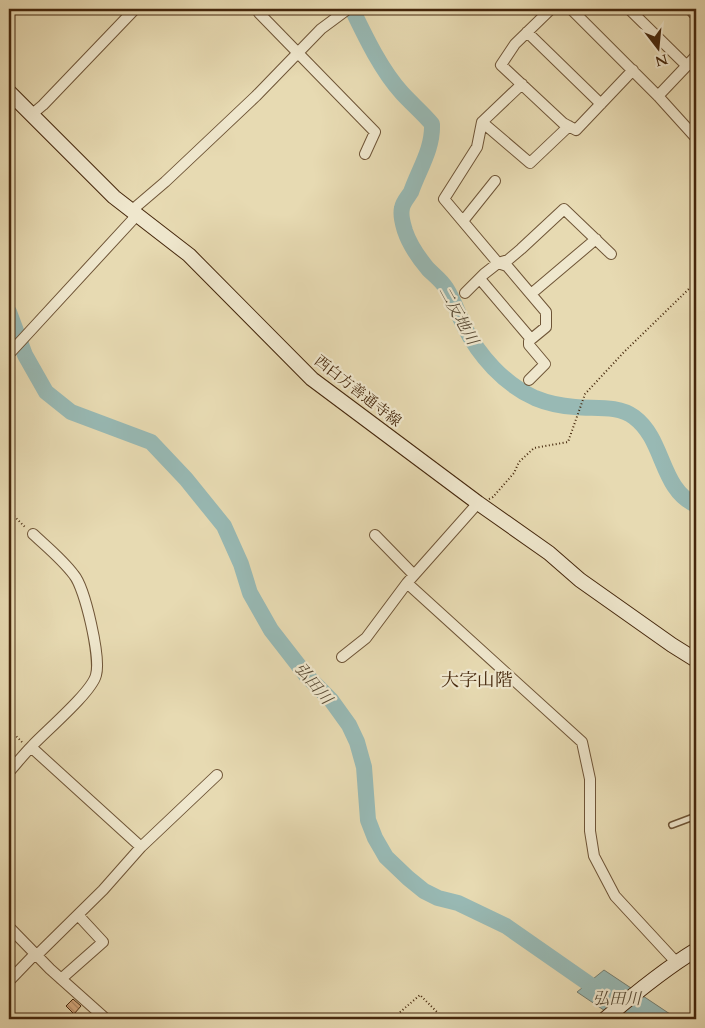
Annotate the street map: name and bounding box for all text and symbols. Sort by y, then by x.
north arrow [632,22,682,72]
text: N [653,49,670,71]
water label: 二反地川 [433,282,484,351]
street label: 西白方善通寺線 [310,351,406,431]
water label: 弘田川 [289,658,338,711]
district label: 大字山階 [441,668,513,693]
water label: 弘田川 [593,988,643,1010]

